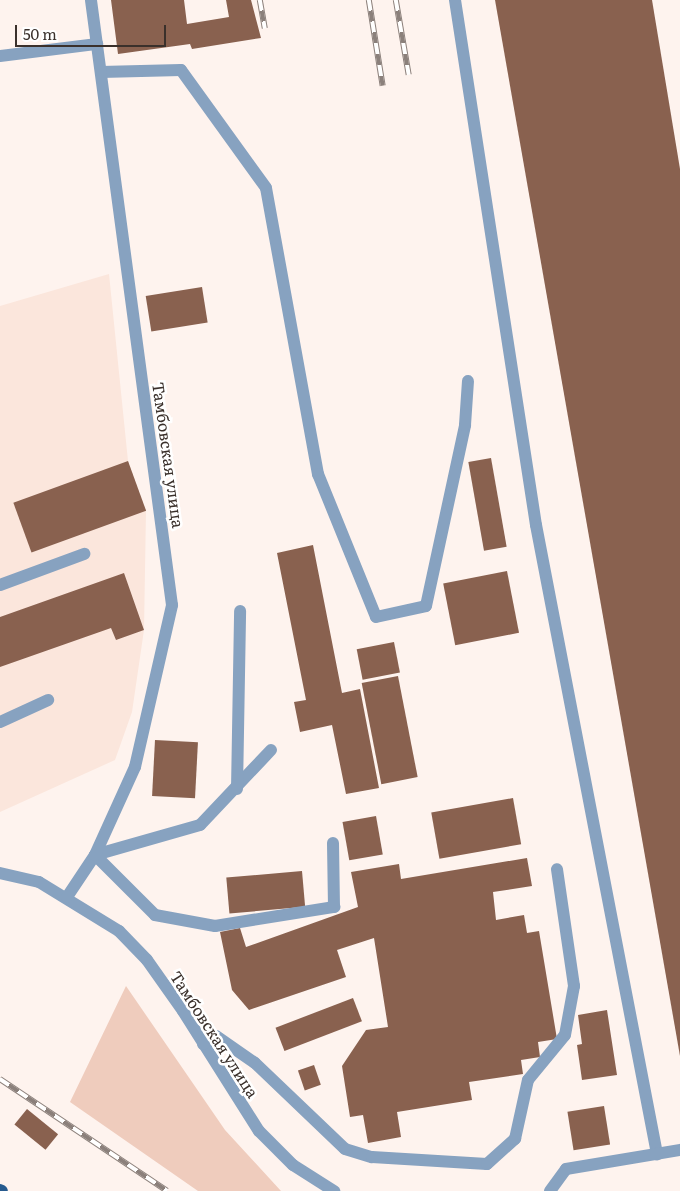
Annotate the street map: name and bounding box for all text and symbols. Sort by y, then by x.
scale bar [18,15,169,47]
text: 50 m [23,22,57,45]
street label: Тамбовская улица [149,381,189,529]
street label: Тамбовская улица [167,967,263,1101]

